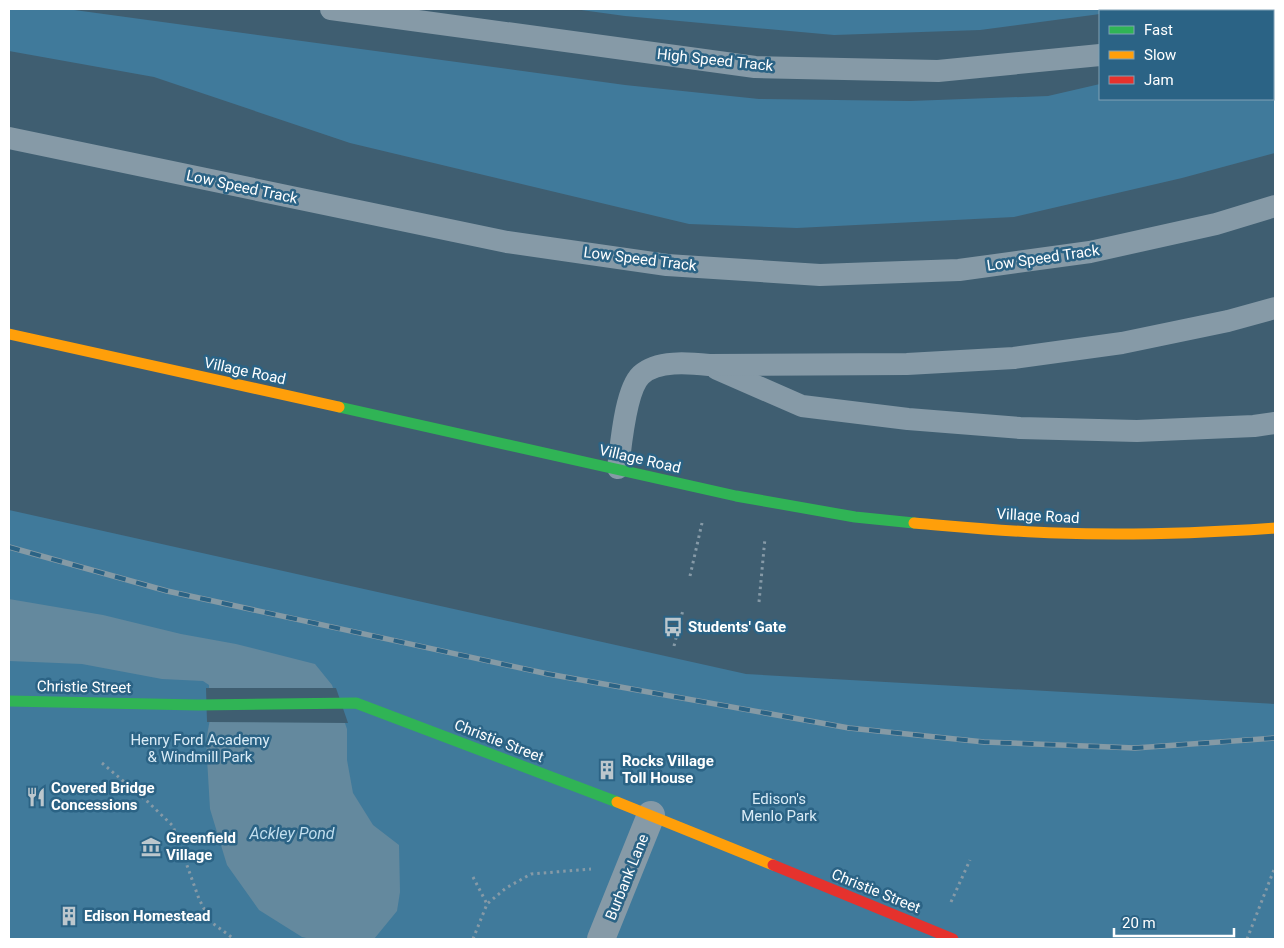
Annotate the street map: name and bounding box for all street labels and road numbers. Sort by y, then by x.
street label: High Speed Track [656,45,774,75]
street label: Low Speed Track [185,166,300,208]
street label: Low Speed Track [986,241,1101,275]
street label: Low Speed Track [583,243,698,275]
street label: Village Road [202,354,288,388]
street label: Village Road [597,441,683,477]
street label: Village Road [996,505,1080,527]
street label: Christie Street [37,677,131,697]
street label: Christie Street [452,716,546,766]
street label: Burbank Lane [602,831,652,923]
street label: Christie Street [829,865,923,917]

